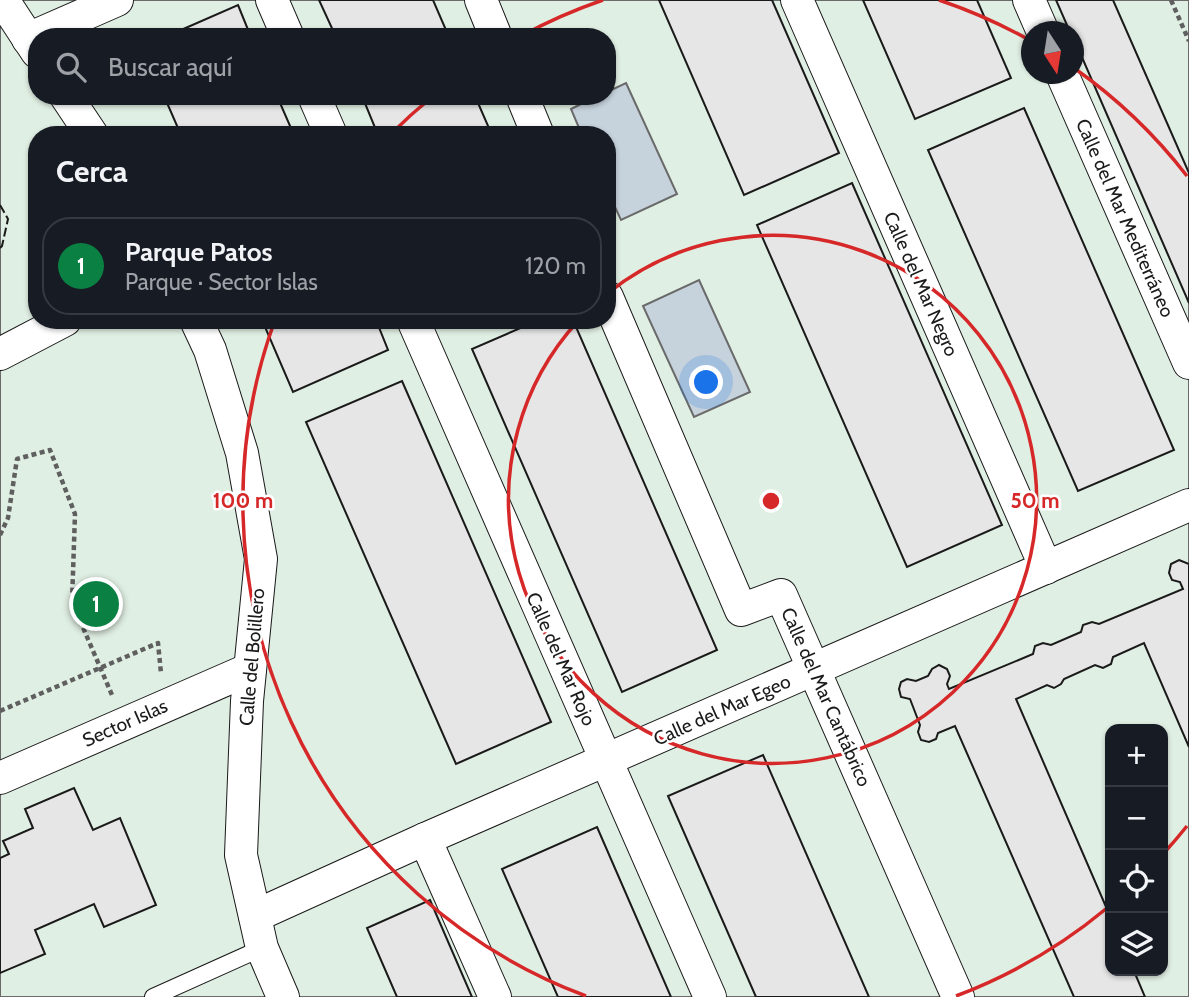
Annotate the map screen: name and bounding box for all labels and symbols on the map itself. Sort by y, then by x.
north arrow [1021,21,1084,84]
street label: Calle del Mar Mediterráneo [1071,115,1179,321]
street label: Calle del Mar Negro [879,208,963,360]
your location [689,365,723,399]
text: 100 m [213,488,273,513]
text: 50 m [1010,488,1060,513]
centre of rings [759,489,783,513]
pin: 1 [73,578,119,630]
street label: Calle del Bolillero [235,587,269,727]
street label: Calle del Mar Rojo [521,589,601,729]
street label: Calle del Mar Cantábrico [776,604,876,790]
street label: Calle del Mar Egeo [650,670,794,750]
street label: Sector Islas [79,694,171,752]

